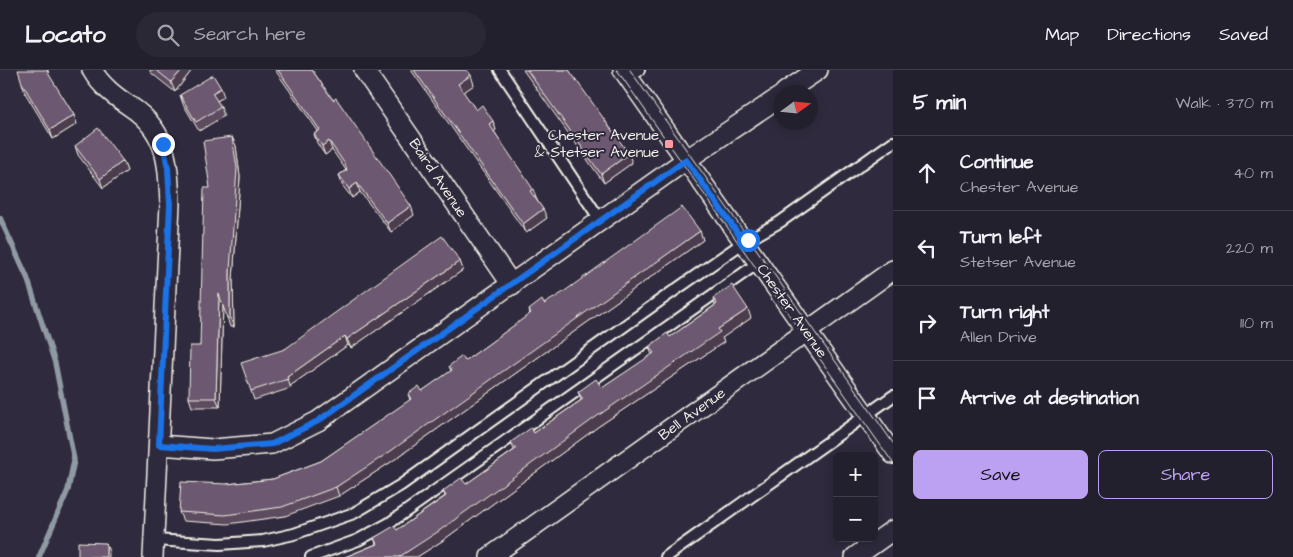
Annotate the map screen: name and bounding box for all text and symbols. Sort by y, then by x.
search box [136,12,486,57]
text: Locato [25,18,106,52]
icon: search [154,21,182,49]
text: Search here [194,21,306,48]
text: Map [1045,22,1079,47]
text: Directions [1107,22,1191,47]
text: Saved [1219,22,1268,47]
north arrow [773,85,818,130]
text: 5 min [913,88,966,117]
text: Walk · 370 m [1175,92,1273,114]
place label: Chester Avenue & Stetser Avenue [534,125,659,163]
route end [152,133,175,156]
street label: Baird Avenue [404,134,472,222]
marker: Chester Avenue & Stetser Avenue [663,138,675,150]
text: Continue [960,149,1034,176]
icon: ahead [913,159,941,187]
text: 40 m [1233,162,1273,184]
text: Chester Avenue [960,176,1078,198]
text: Turn left [960,224,1041,251]
route start [737,229,760,252]
icon: left [913,234,941,262]
text: 220 m [1226,237,1273,259]
text: Stetser Avenue [960,251,1076,273]
street label: Chester Avenue [752,260,832,362]
text: Turn right [960,299,1049,326]
icon: right [913,309,941,337]
text: 110 m [1240,312,1273,334]
text: Allen Drive [960,326,1037,348]
street label: Bell Avenue [654,383,730,445]
icon: arrive [913,384,941,412]
text: Arrive at destination [960,385,1139,412]
button: Save [913,450,1088,499]
button: Share [1098,450,1273,499]
map controls [833,452,878,542]
button: + [833,452,878,497]
button: − [833,497,878,542]

